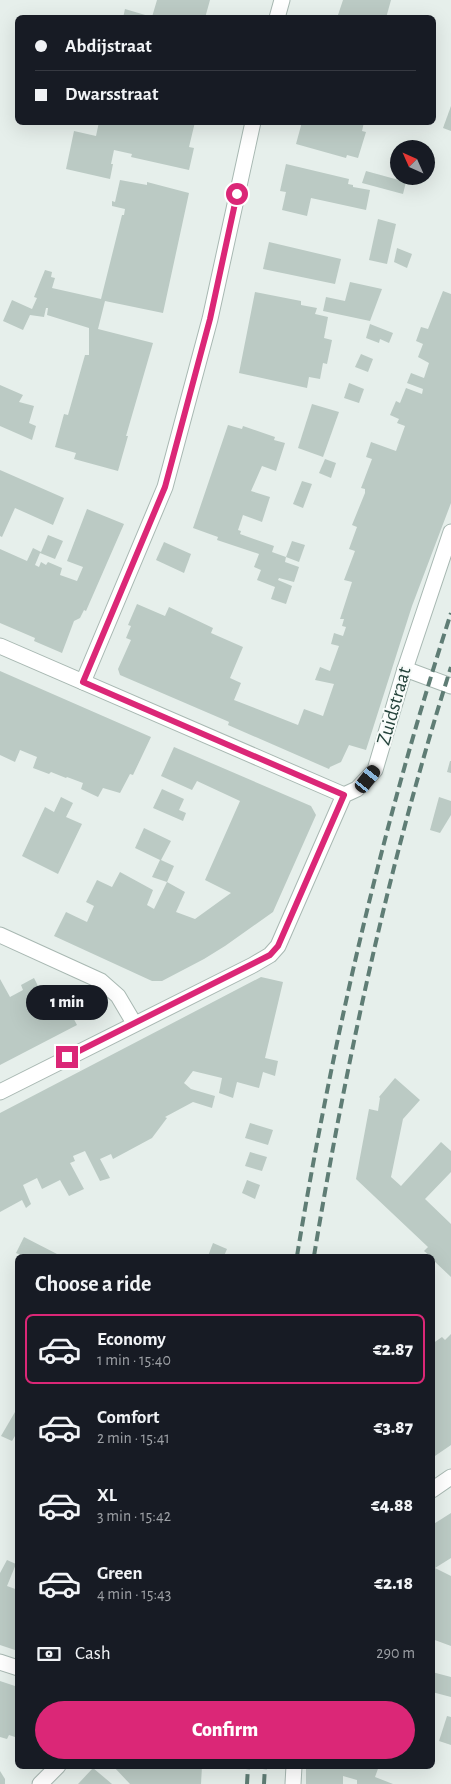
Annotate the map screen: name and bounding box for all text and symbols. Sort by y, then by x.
text: Abdijstraat [65,37,152,56]
text: Dwarsstraat [65,85,158,104]
north arrow [390,140,435,185]
map controls [390,140,435,185]
route start [226,183,248,205]
street label: Zuidstraat [373,664,415,747]
car [352,763,383,795]
callout: 1 min [26,984,108,1020]
text: 1 min [50,994,84,1010]
route end [56,1046,78,1068]
text: Choose a ride [35,1273,151,1295]
icon: car [37,1327,82,1372]
text: Economy [97,1330,166,1349]
text: €2.87 [373,1340,413,1359]
text: 1 min · 15:40 [97,1352,171,1368]
icon: car [37,1405,82,1450]
text: Comfort [97,1408,159,1427]
text: €3.87 [374,1418,413,1437]
text: 2 min · 15:41 [97,1430,170,1446]
icon: car [37,1483,82,1528]
text: XL [97,1486,117,1505]
text: €4.88 [371,1496,413,1515]
text: 3 min · 15:42 [97,1508,171,1524]
icon: car [37,1561,82,1606]
text: Green [97,1564,143,1583]
text: €2.18 [374,1574,413,1593]
text: 4 min · 15:43 [97,1586,171,1602]
icon: cash [35,1640,63,1668]
text: Cash [75,1644,111,1663]
text: 290 m [376,1645,415,1661]
button: Confirm [35,1701,415,1759]

